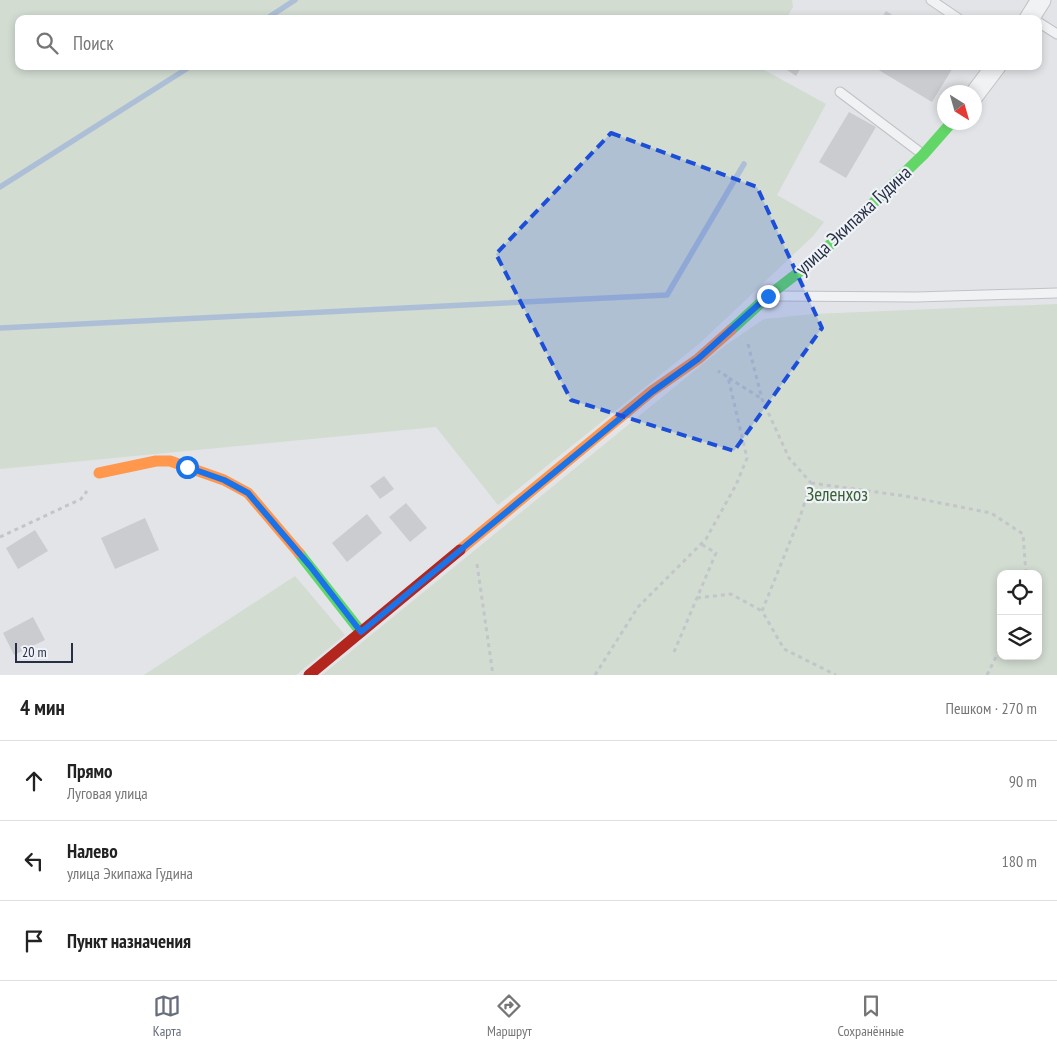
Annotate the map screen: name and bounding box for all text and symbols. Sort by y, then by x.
search box [15,15,1042,70]
icon: search [33,29,61,57]
text: Поиск [73,31,114,55]
north arrow [937,85,982,130]
street label: улица Экипажа Гудина [790,160,916,280]
route end [757,285,780,308]
route start [176,456,199,479]
park label: Зеленхоз [806,482,868,506]
map controls [997,570,1042,660]
button: locate [997,570,1042,615]
button: layers [997,615,1042,660]
scale bar [15,640,72,663]
text: 20 m [22,643,47,661]
text: 4 мин [20,694,65,721]
text: Пешком · 270 m [946,698,1037,718]
text: Прямо [67,759,112,783]
icon: ahead [20,767,48,795]
text: 90 m [1009,771,1037,791]
text: Луговая улица [67,783,148,803]
text: Налево [67,839,118,863]
icon: left [20,847,48,875]
text: 180 m [1002,851,1037,871]
text: улица Экипажа Гудина [67,863,193,883]
icon: arrive [20,927,48,955]
text: Пункт назначения [67,929,191,953]
tab: Карта [153,992,181,1040]
tab: Маршрут [487,992,532,1040]
tab: Сохранённые [837,992,904,1040]

